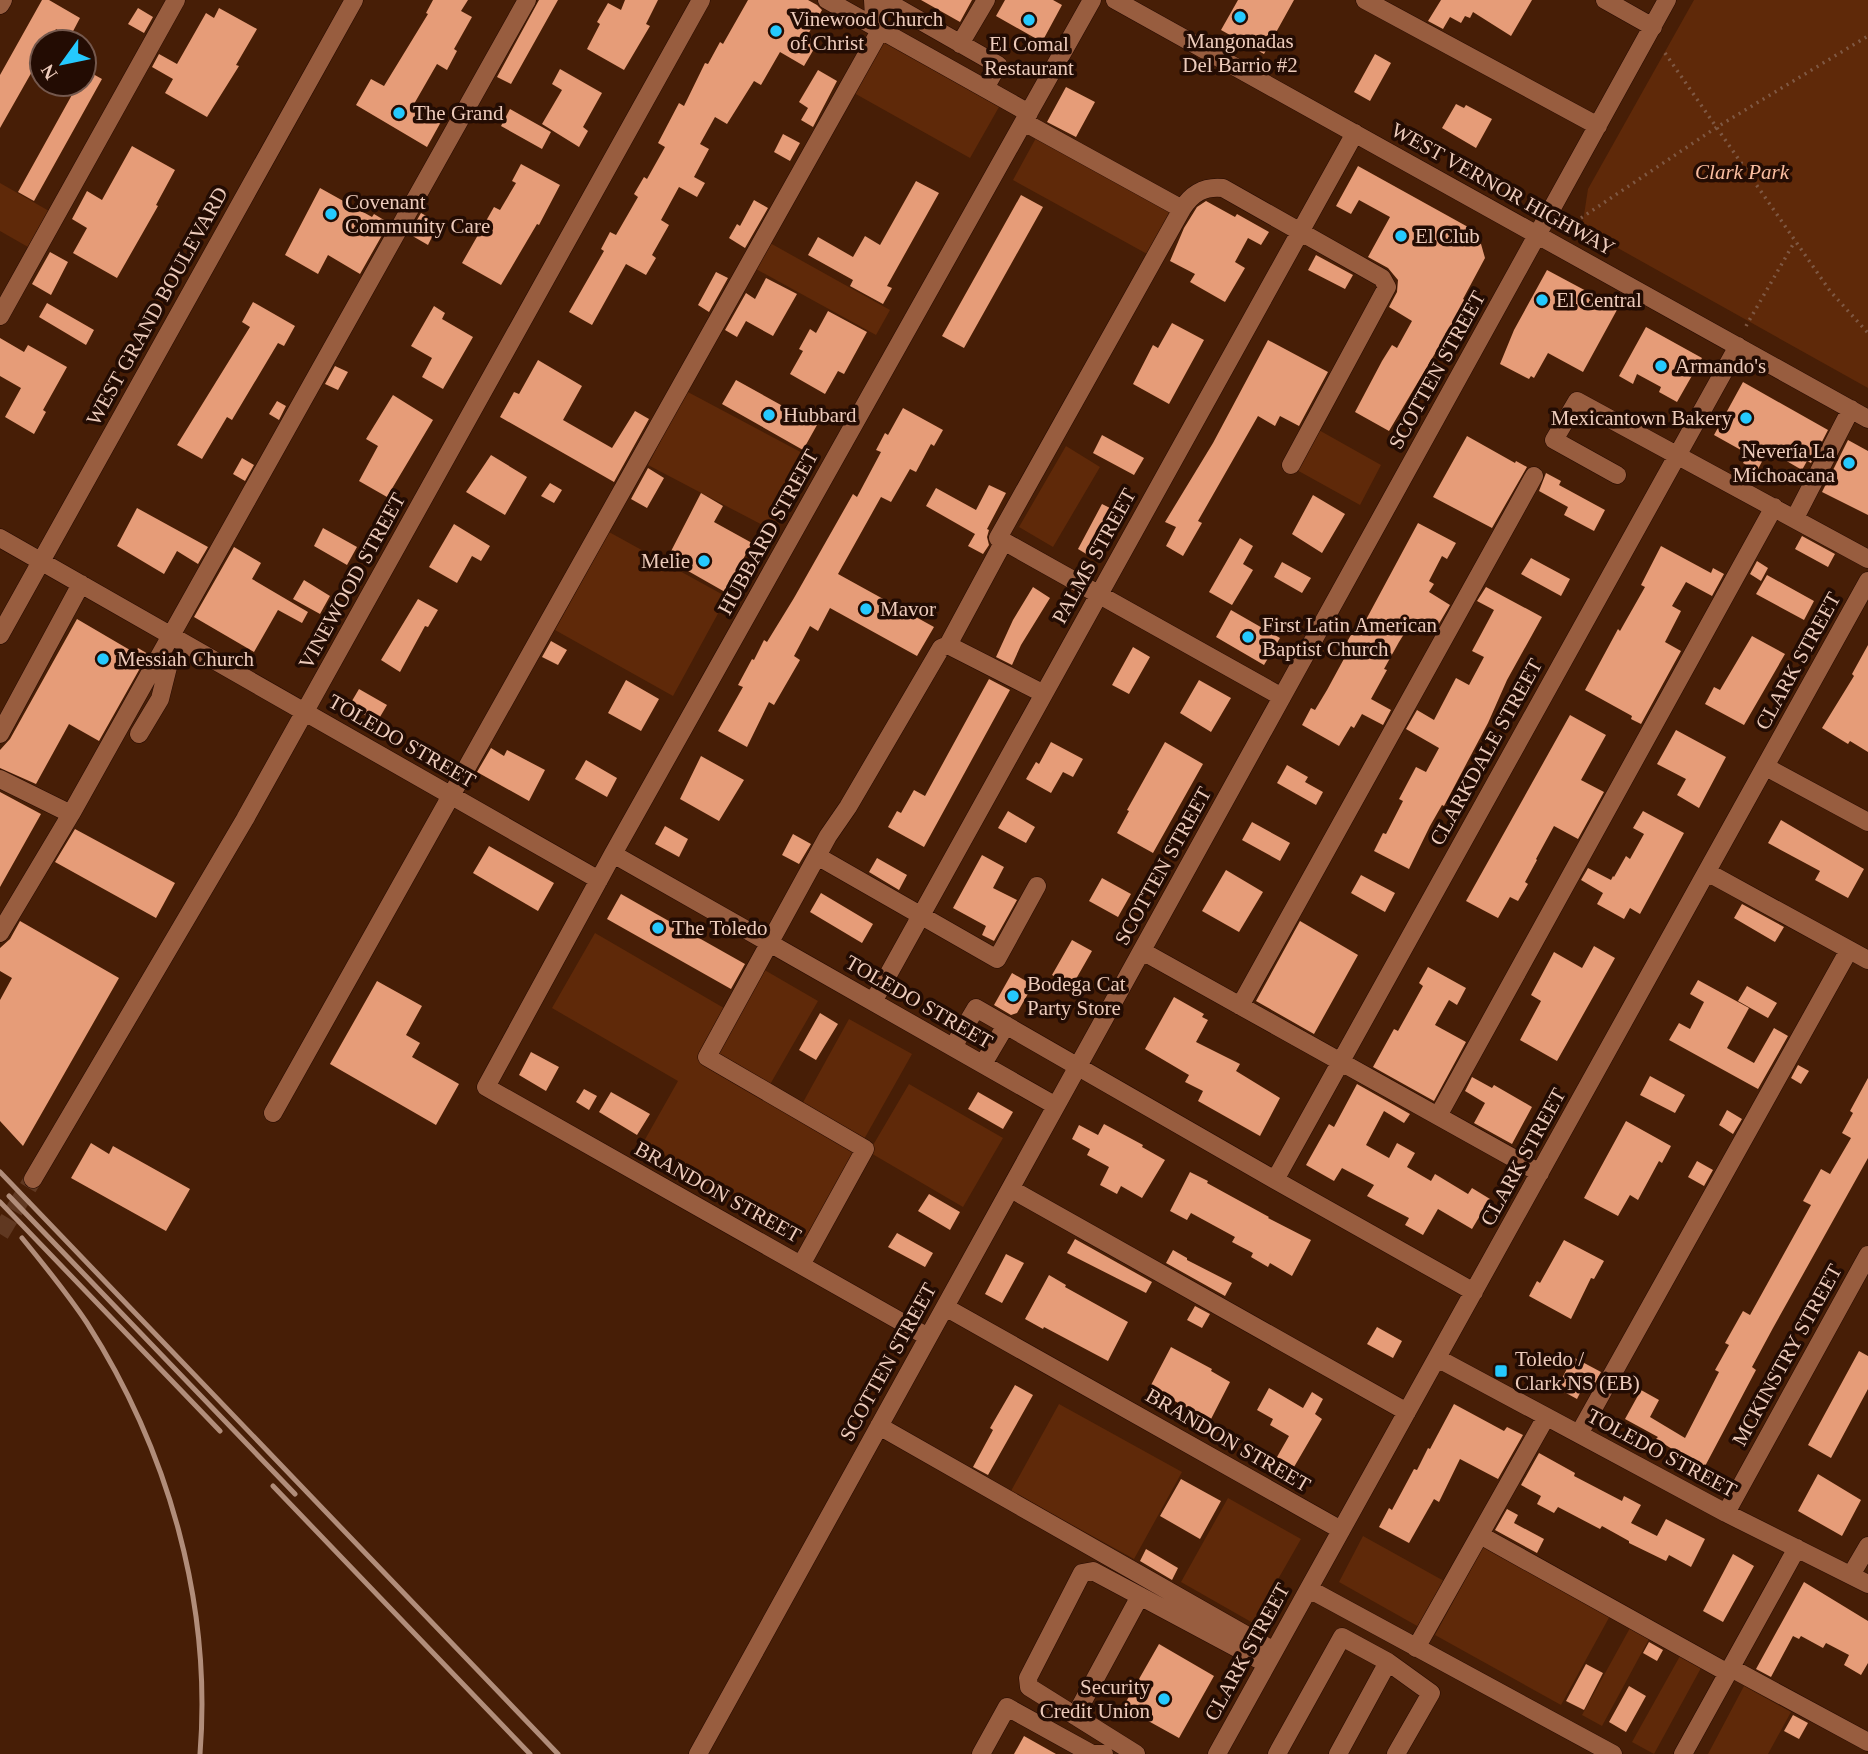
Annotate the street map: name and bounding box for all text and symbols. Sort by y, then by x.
place label: Vinewood Church of Christ [790,7,944,55]
marker: Mangonadas Del Barrio #2 [1232,9,1248,25]
marker: El Comal Restaurant [1021,12,1037,28]
marker: Vinewood Church of Christ [768,23,784,39]
north arrow [28,28,98,98]
place label: Mangonadas Del Barrio #2 [1182,29,1298,77]
place label: El Comal Restaurant [984,32,1074,80]
text: N [36,60,62,83]
place label: The Grand [413,101,504,125]
marker: The Grand [391,105,407,121]
street label: WEST VERNOR HIGHWAY [1387,118,1619,260]
park label: Clark Park [1695,160,1790,184]
street label: WEST GRAND BOULEVARD [81,183,233,429]
place label: Covenant Community Care [345,190,490,238]
marker: Covenant Community Care [323,206,339,222]
place label: El Club [1415,224,1480,248]
marker: El Club [1393,228,1409,244]
street label: SCOTTEN STREET [1384,287,1490,453]
place label: El Central [1556,288,1642,312]
marker: El Central [1534,292,1550,308]
place label: Armando's [1675,354,1766,378]
marker: Armando's [1653,358,1669,374]
place label: Hubbard [783,403,857,427]
place label: Mexicantown Bakery [1551,406,1732,430]
marker: Hubbard [761,407,777,423]
marker: Mexicantown Bakery [1738,410,1754,426]
place label: Nevería La Michoacana [1732,439,1836,487]
street label: HUBBARD STREET [713,445,823,619]
marker: Nevería La Michoacana [1841,455,1857,471]
street label: PALMS STREET [1047,484,1141,628]
street label: VINEWOOD STREET [294,489,411,673]
place label: Melie [641,549,690,573]
marker: Melie [696,553,712,569]
street label: CLARK STREET [1750,588,1846,734]
place label: Mavor [880,597,936,621]
marker: Mavor [858,601,874,617]
place label: First Latin American Baptist Church [1262,613,1437,661]
marker: First Latin American Baptist Church [1240,629,1256,645]
place label: Messiah Church [117,647,255,671]
marker: Messiah Church [95,651,111,667]
street label: CLARKDALE STREET [1425,654,1547,849]
street label: TOLEDO STREET [324,689,480,793]
street label: SCOTTEN STREET [1110,783,1216,949]
place label: The Toledo [672,916,768,940]
marker: The Toledo [650,920,666,936]
street label: TOLEDO STREET [841,950,997,1054]
place label: Bodega Cat Party Store [1027,972,1126,1020]
marker: Bodega Cat Party Store [1005,988,1021,1004]
street label: CLARK STREET [1475,1084,1571,1230]
street label: BRANDON STREET [631,1136,805,1248]
street label: MCKINSTRY STREET [1727,1260,1847,1450]
street label: SCOTTEN STREET [835,1279,941,1445]
place label: Toledo / Clark NS (EB) [1515,1347,1640,1395]
marker: Toledo / Clark NS (EB) [1493,1363,1509,1379]
street label: BRANDON STREET [1141,1383,1315,1497]
street label: TOLEDO STREET [1583,1403,1741,1503]
street label: CLARK STREET [1199,1579,1295,1725]
place label: Security Credit Union [1040,1675,1150,1723]
marker: Security Credit Union [1156,1691,1172,1707]

